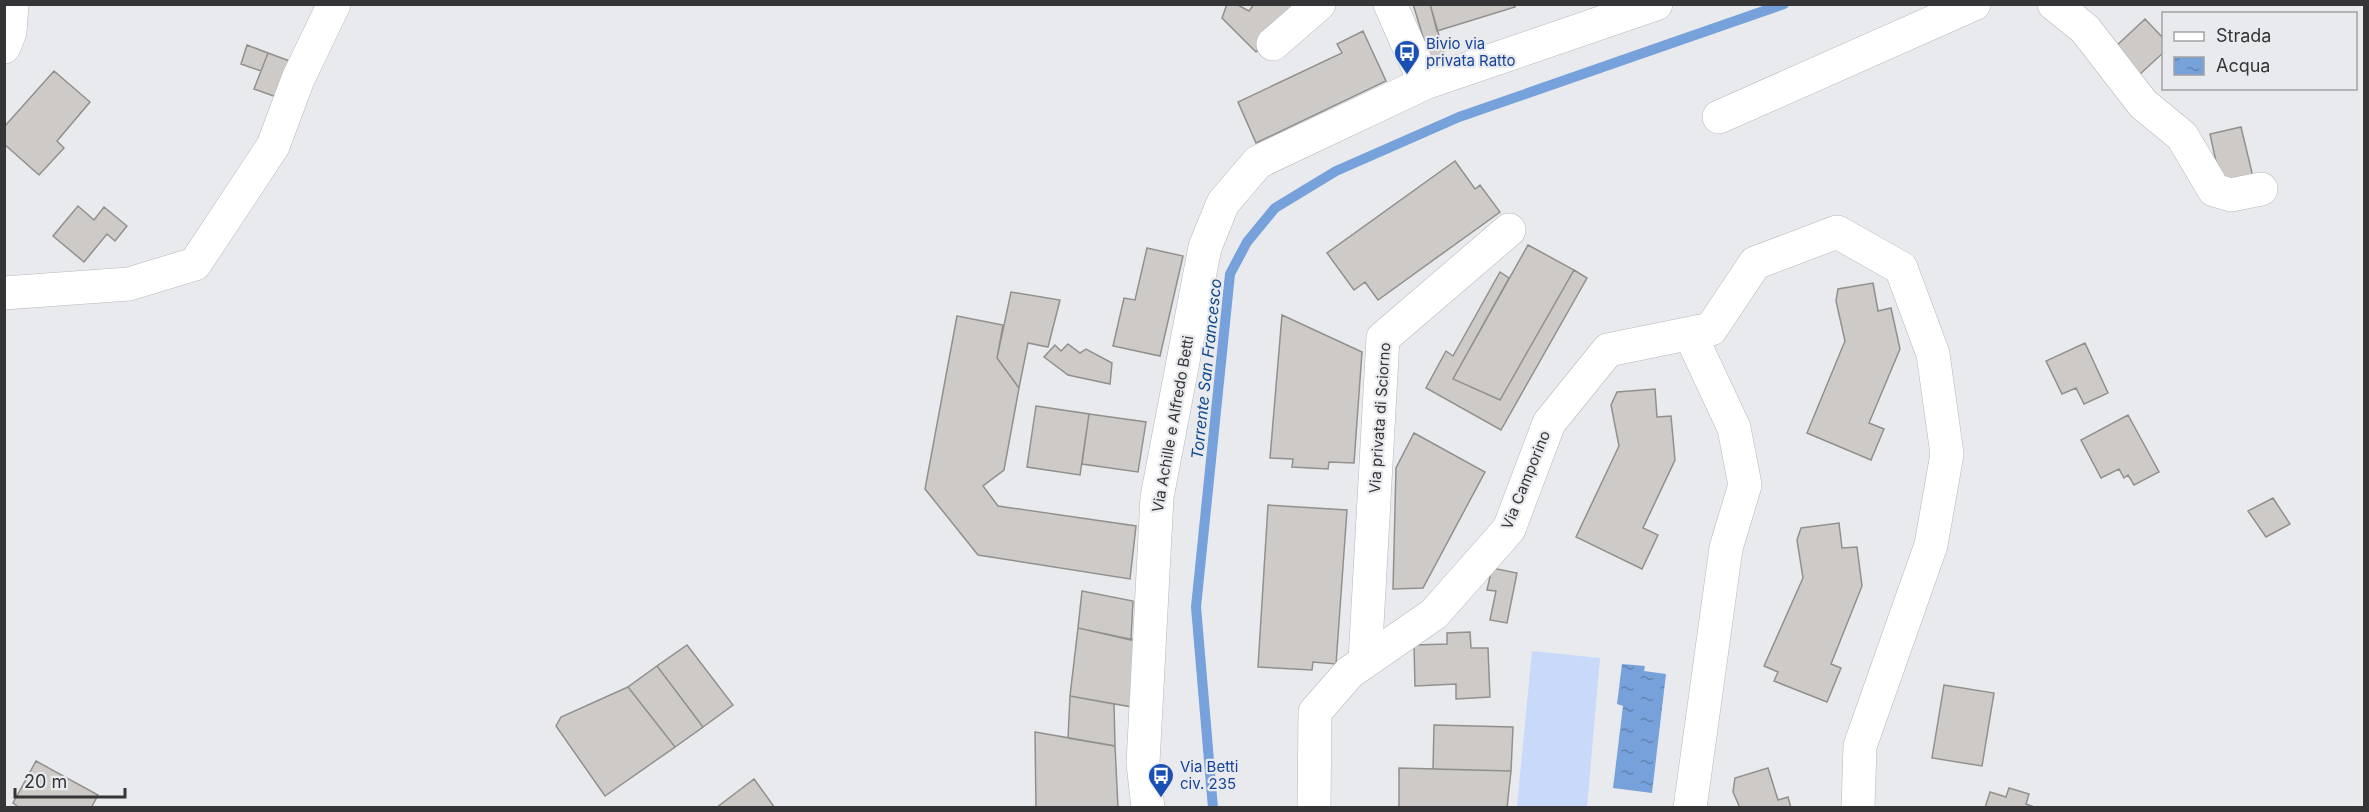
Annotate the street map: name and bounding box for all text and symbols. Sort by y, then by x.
legend [2162,12,2357,90]
text: Strada [2216,25,2271,46]
place label: Bivio via privata Ratto [1426,34,1515,70]
bus stop icon: Bivio via privata Ratto [1392,38,1422,76]
text: Acqua [2216,55,2270,76]
water label: Torrente San Francesco [1187,278,1225,460]
street label: Via Achille e Alfredo Betti [1148,334,1197,514]
street label: Via privata di Sciorno [1365,342,1394,494]
street label: Via Camporino [1497,428,1554,532]
place label: Via Betti civ. 235 [1180,757,1238,793]
scale bar [15,761,124,799]
bus stop icon: Via Betti civ. 235 [1146,761,1176,799]
text: 20 m [24,771,67,792]

